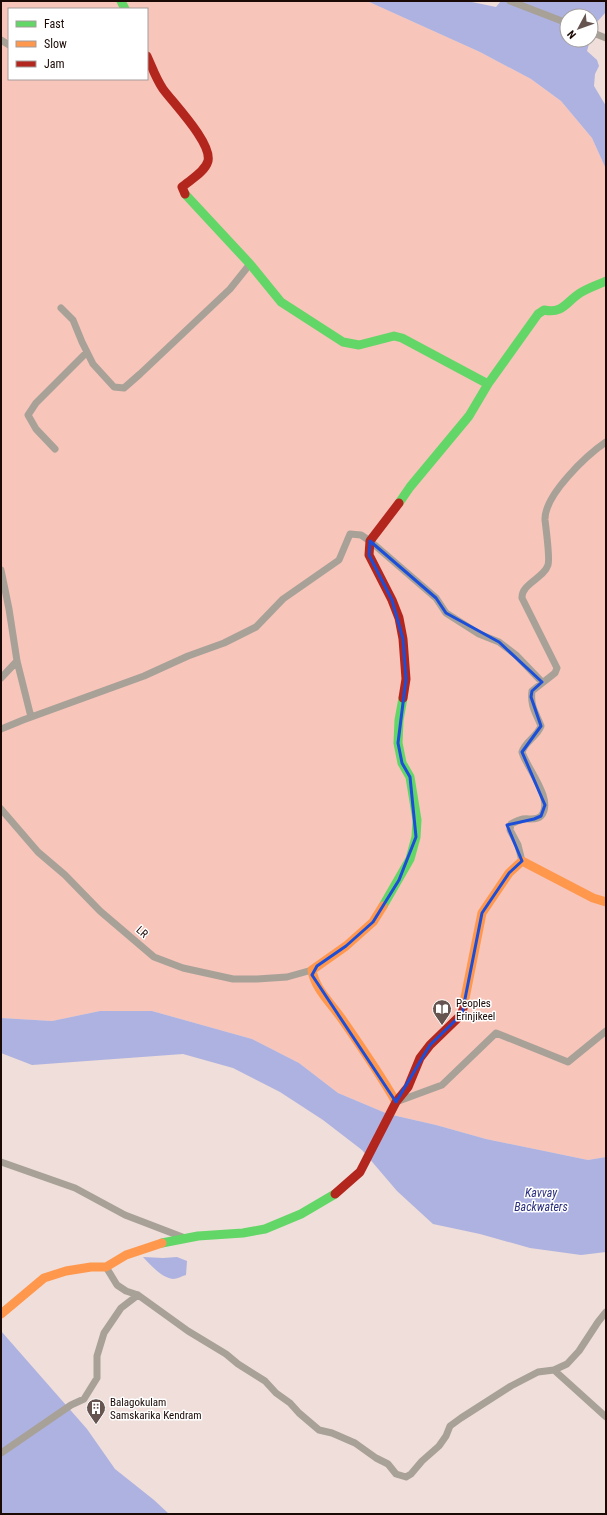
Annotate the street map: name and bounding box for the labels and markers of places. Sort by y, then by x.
place label: Peoples Erinjikeel [456,997,495,1023]
library icon: Peoples Erinjikeel [431,998,453,1026]
place label: Balagokulam Samskarika Kendram [110,1396,202,1422]
building icon: Balagokulam Samskarika Kendram [85,1397,107,1425]

